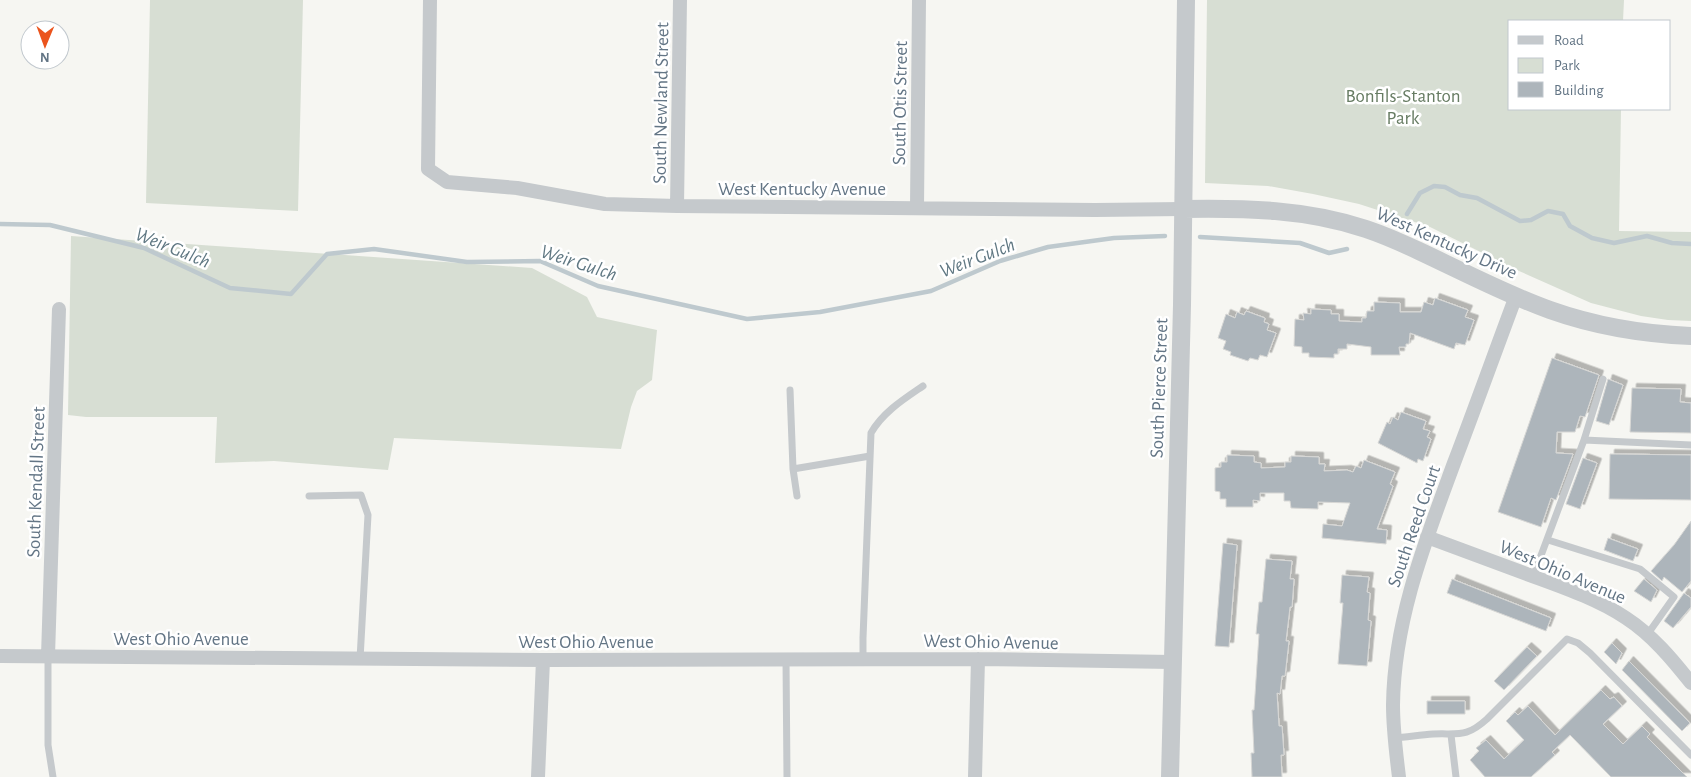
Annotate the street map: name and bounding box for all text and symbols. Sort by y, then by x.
north arrow [20,20,70,70]
legend [1508,20,1671,110]
street label: South Newland Street [651,22,672,184]
text: Road [1554,33,1584,48]
street label: South Otis Street [890,41,911,165]
text: N [40,50,50,64]
text: Park [1554,58,1580,73]
text: Building [1554,83,1604,98]
park label: Bonfils-Stanton Park [1345,87,1461,128]
street label: West Kentucky Avenue [718,180,886,199]
street label: West Kentucky Drive [1373,204,1520,283]
water label: Weir Gulch [132,224,213,272]
water label: Weir Gulch [937,234,1018,281]
water label: Weir Gulch [538,241,619,285]
street label: South Pierce Street [1148,318,1171,458]
street label: South Kendall Street [24,406,49,558]
street label: South Reed Court [1385,463,1444,590]
street label: West Ohio Avenue [1496,537,1628,608]
street label: West Ohio Avenue [113,630,249,649]
street label: West Ohio Avenue [923,632,1059,653]
street label: West Ohio Avenue [518,633,654,652]

